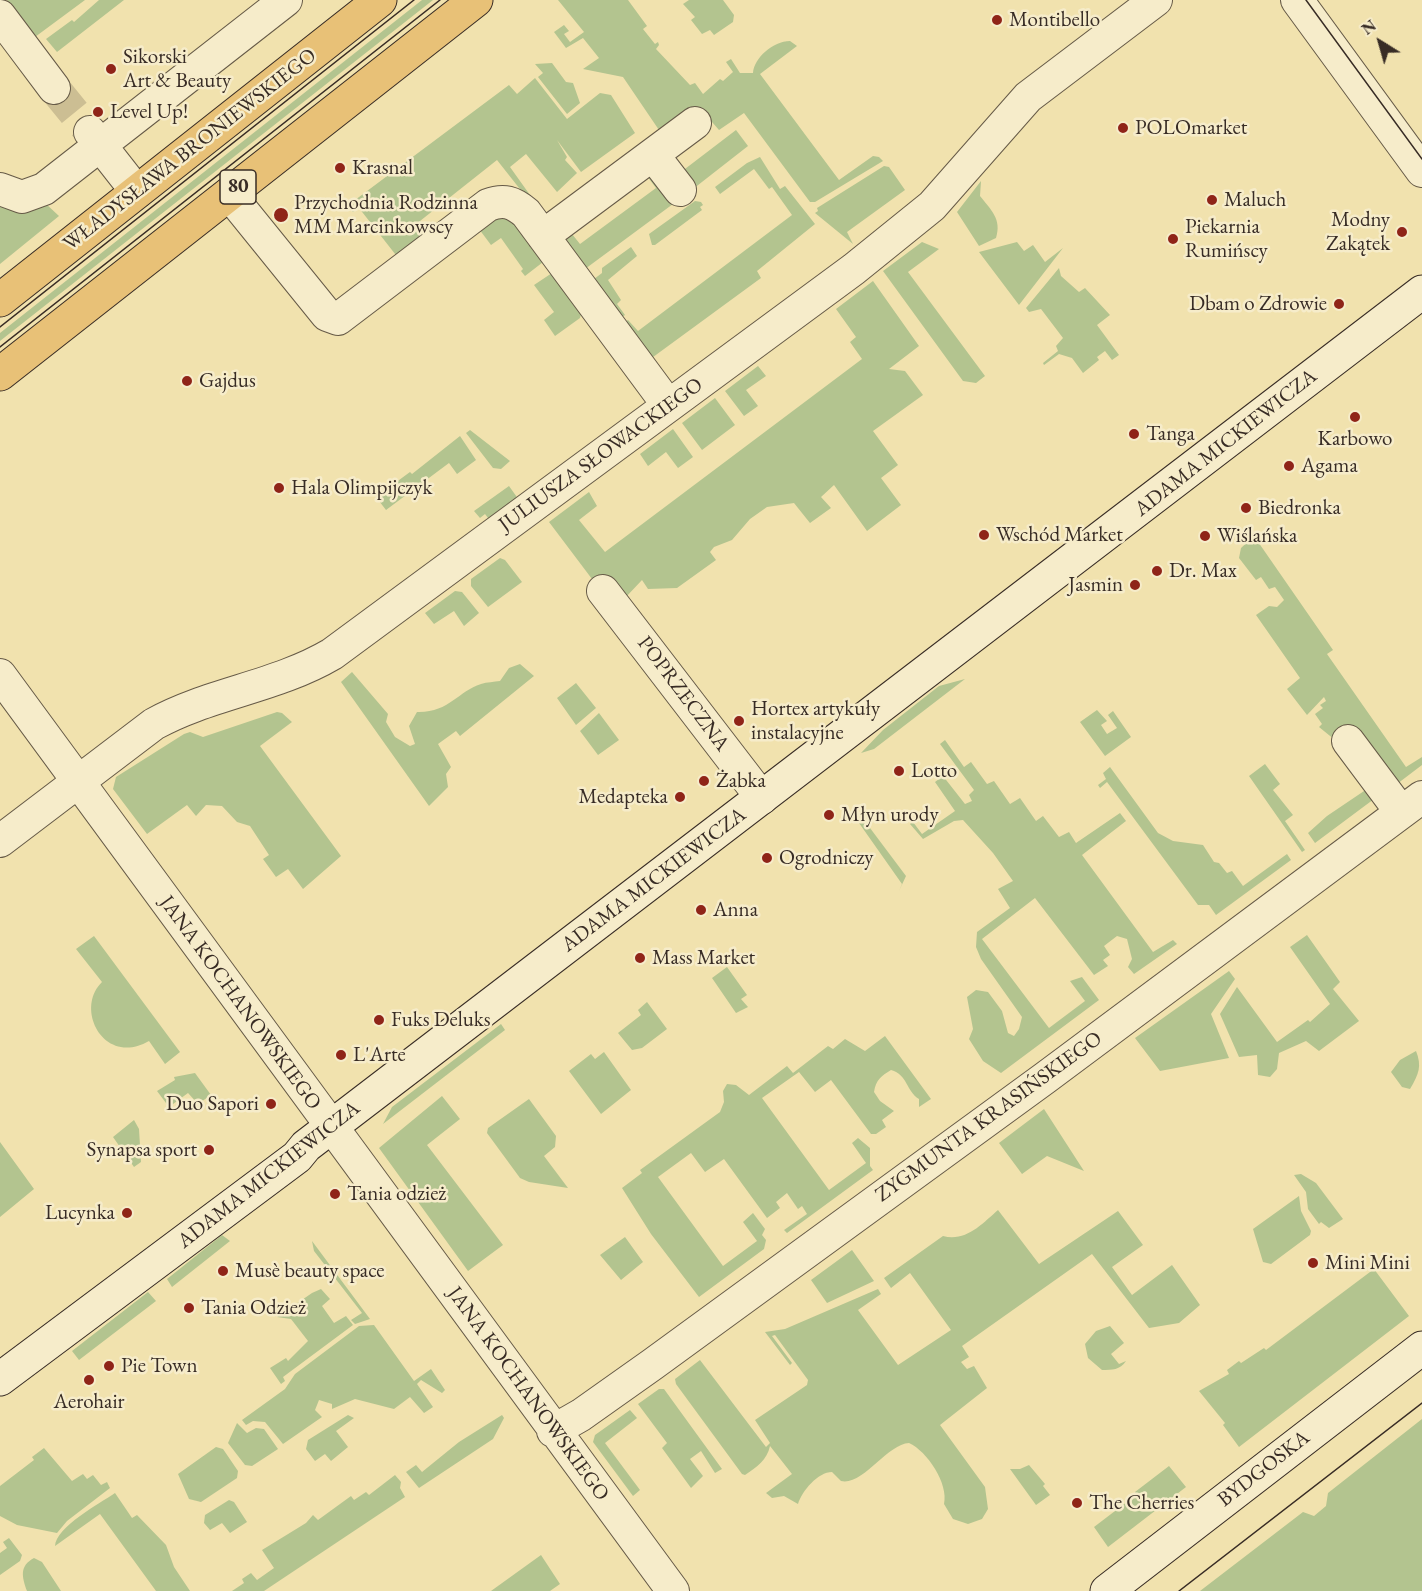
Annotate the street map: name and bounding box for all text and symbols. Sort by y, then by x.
place label: Montibello [1009,7,1100,33]
north arrow [1350,12,1410,72]
marker: Montibello [990,13,1004,27]
text: N [1357,15,1380,40]
street label: WŁADYSŁAWA BRONIEWSKIEGO [58,43,322,257]
place label: Sikorski Art & Beauty [123,44,231,94]
marker: Sikorski Art & Beauty [104,62,118,76]
place label: Level Up! [110,99,188,125]
marker: Level Up! [91,105,105,119]
place label: POLOmarket [1135,115,1247,141]
marker: POLOmarket [1116,121,1130,135]
place label: Krasnal [352,155,413,181]
marker: Krasnal [333,161,347,175]
road number: 80 [220,170,256,204]
place label: Maluch [1224,187,1286,213]
place label: Przychodnia Rodzinna MM Marcinkowscy [294,190,478,240]
marker: Maluch [1205,193,1219,207]
marker: Przychodnia Rodzinna MM Marcinkowscy [272,206,290,224]
place label: Modny Zakątek [1326,207,1390,257]
place label: Piekarnia Rumińscy [1185,214,1268,264]
marker: Modny Zakątek [1395,225,1409,239]
marker: Piekarnia Rumińscy [1166,232,1180,246]
place label: Dbam o Zdrowie [1189,291,1327,317]
marker: Dbam o Zdrowie [1332,297,1346,311]
street label: ADAMA MICKIEWICZA [1130,364,1322,522]
place label: Gajdus [199,368,256,394]
street label: JULIUSZA SŁOWACKIEGO [494,373,708,537]
marker: Gajdus [180,374,194,388]
marker: Karbowo [1348,410,1362,424]
place label: Tanga [1146,421,1195,447]
place label: Karbowo [1318,426,1392,452]
marker: Tanga [1127,427,1141,441]
place label: Agama [1301,453,1358,479]
marker: Agama [1282,459,1296,473]
place label: Hala Olimpijczyk [291,475,432,501]
marker: Hala Olimpijczyk [272,481,286,495]
place label: Biedronka [1258,495,1341,521]
marker: Biedronka [1239,501,1253,515]
place label: Wschód Market [996,522,1123,548]
place label: Wiślańska [1217,523,1297,549]
marker: Wschód Market [977,528,991,542]
marker: Wiślańska [1198,529,1212,543]
place label: Dr. Max [1169,558,1237,584]
marker: Dr. Max [1150,564,1164,578]
place label: Jasmin [1068,572,1123,598]
marker: Jasmin [1128,578,1142,592]
street label: POPRZECZNA [632,632,734,756]
place label: Hortex artykuły instalacyjne [751,696,880,746]
marker: Hortex artykuły instalacyjne [732,714,746,728]
place label: Lotto [911,758,957,784]
marker: Lotto [892,764,906,778]
place label: Żabka [716,768,766,794]
marker: Żabka [697,774,711,788]
place label: Medapteka [579,784,668,810]
marker: Medapteka [673,790,687,804]
street label: ADAMA MICKIEWICZA [557,802,751,958]
place label: Młyn urody [841,802,939,828]
marker: Młyn urody [822,808,836,822]
place label: Ogrodniczy [779,845,874,871]
marker: Ogrodniczy [760,851,774,865]
street label: JANA KOCHANOWSKIEGO [154,891,326,1115]
place label: Anna [713,897,758,923]
marker: Anna [694,903,708,917]
place label: Mass Market [652,945,755,971]
marker: Mass Market [633,951,647,965]
place label: Fuks Deluks [391,1007,490,1033]
marker: Fuks Deluks [372,1013,386,1027]
street label: ZYGMUNTA KRASIŃSKIEGO [871,1026,1107,1208]
place label: L'Arte [353,1042,406,1068]
marker: L'Arte [334,1048,348,1062]
place label: Duo Sapori [166,1091,259,1117]
street label: ADAMA MICKIEWICZA [173,1096,365,1254]
marker: Duo Sapori [264,1097,278,1111]
place label: Synapsa sport [87,1137,197,1163]
marker: Synapsa sport [202,1143,216,1157]
place label: Tania odzież [347,1181,446,1207]
marker: Tania odzież [328,1187,342,1201]
place label: Lucynka [45,1200,115,1226]
marker: Lucynka [120,1206,134,1220]
place label: Mini Mini [1325,1250,1410,1276]
marker: Mini Mini [1306,1256,1320,1270]
place label: Musè beauty space [235,1258,385,1284]
marker: Musè beauty space [216,1264,230,1278]
street label: JANA KOCHANOWSKIEGO [442,1282,614,1506]
place label: Tania Odzież [201,1295,306,1321]
marker: Tania Odzież [182,1301,196,1315]
place label: Pie Town [121,1353,198,1379]
marker: Pie Town [102,1359,116,1373]
marker: Aerohair [82,1373,96,1387]
place label: Aerohair [53,1389,125,1415]
street label: BYDGOSKA [1213,1425,1315,1513]
place label: The Cherries [1089,1490,1194,1516]
marker: The Cherries [1070,1496,1084,1510]

